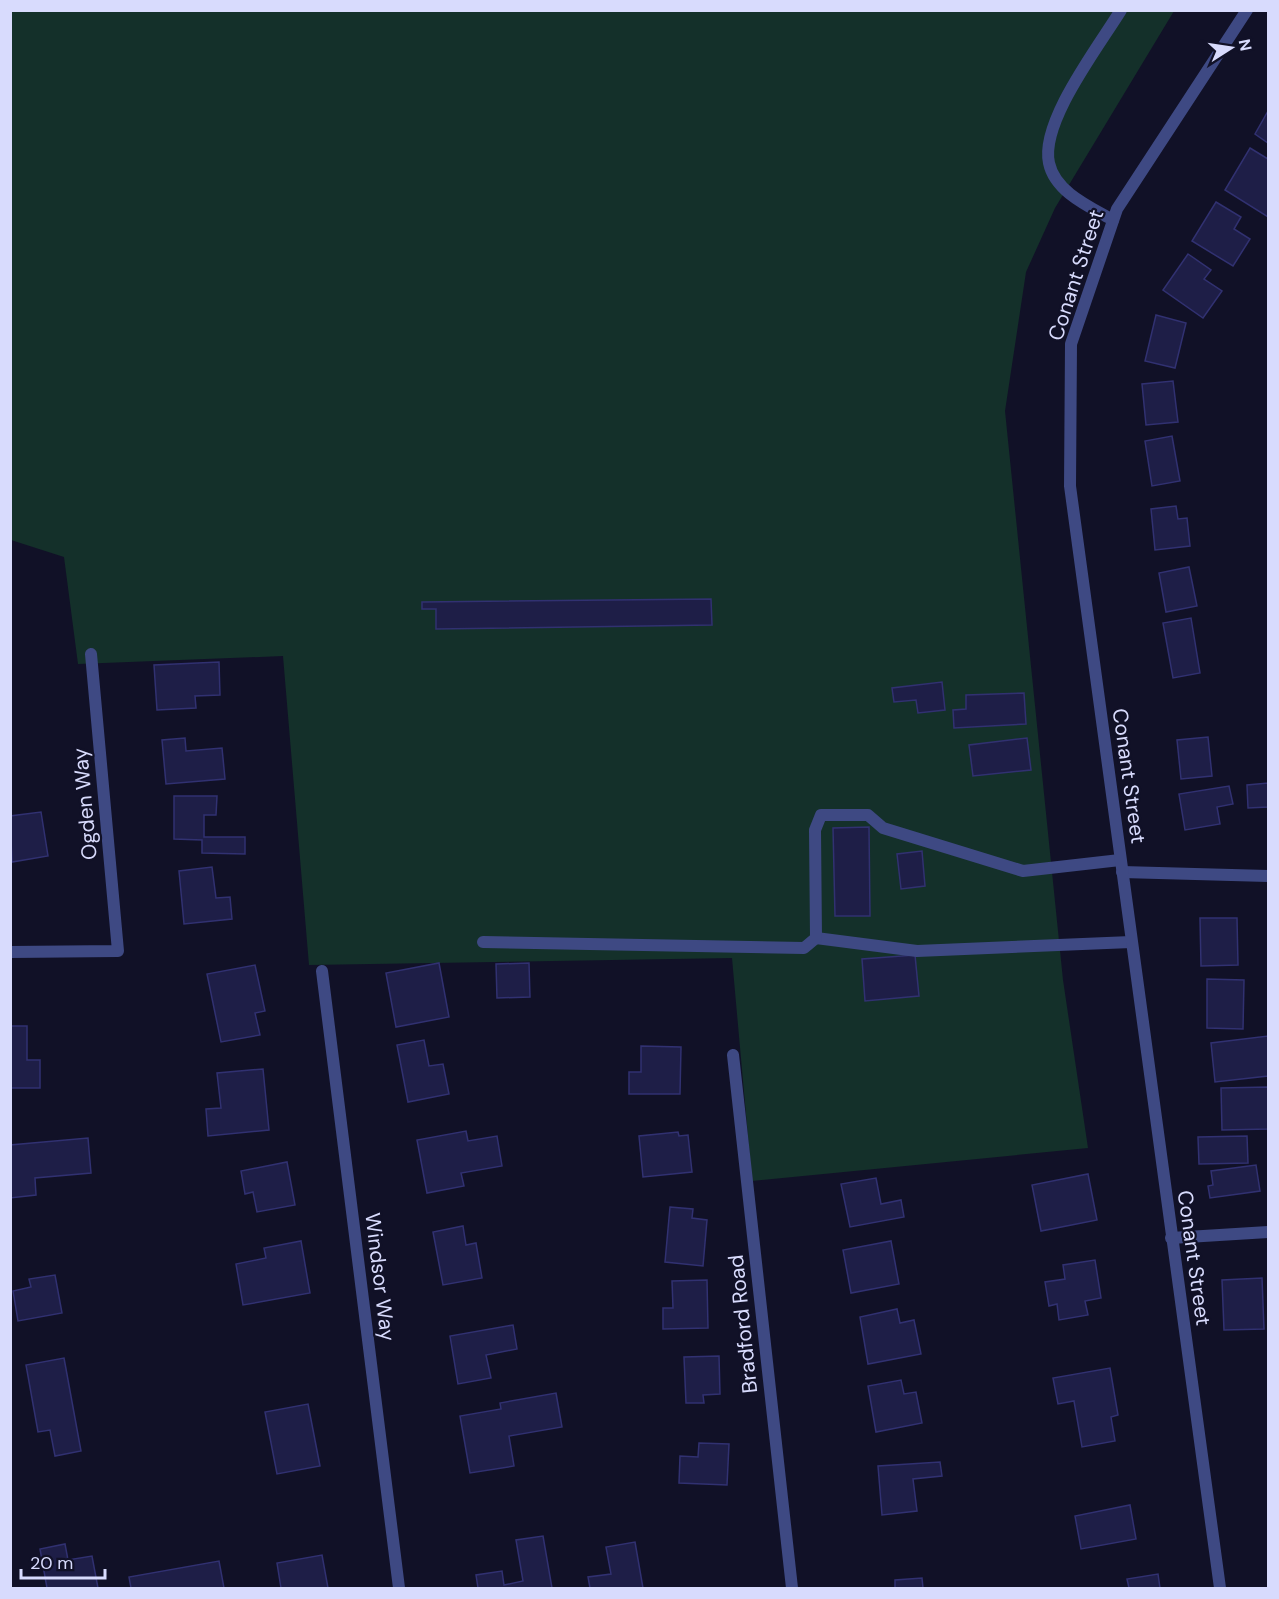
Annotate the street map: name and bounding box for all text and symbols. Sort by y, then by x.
north arrow [1201,18,1261,78]
text: N [1234,37,1257,53]
street label: Conant Street [1042,206,1110,344]
street label: Conant Street [1106,707,1152,845]
street label: Ogden Way [66,746,104,861]
street label: Conant Street [1171,1189,1217,1327]
street label: Windsor Way [358,1211,402,1343]
street label: Bradford Road [722,1253,764,1395]
scale bar [21,1542,105,1580]
text: 20 m [30,1551,73,1575]

